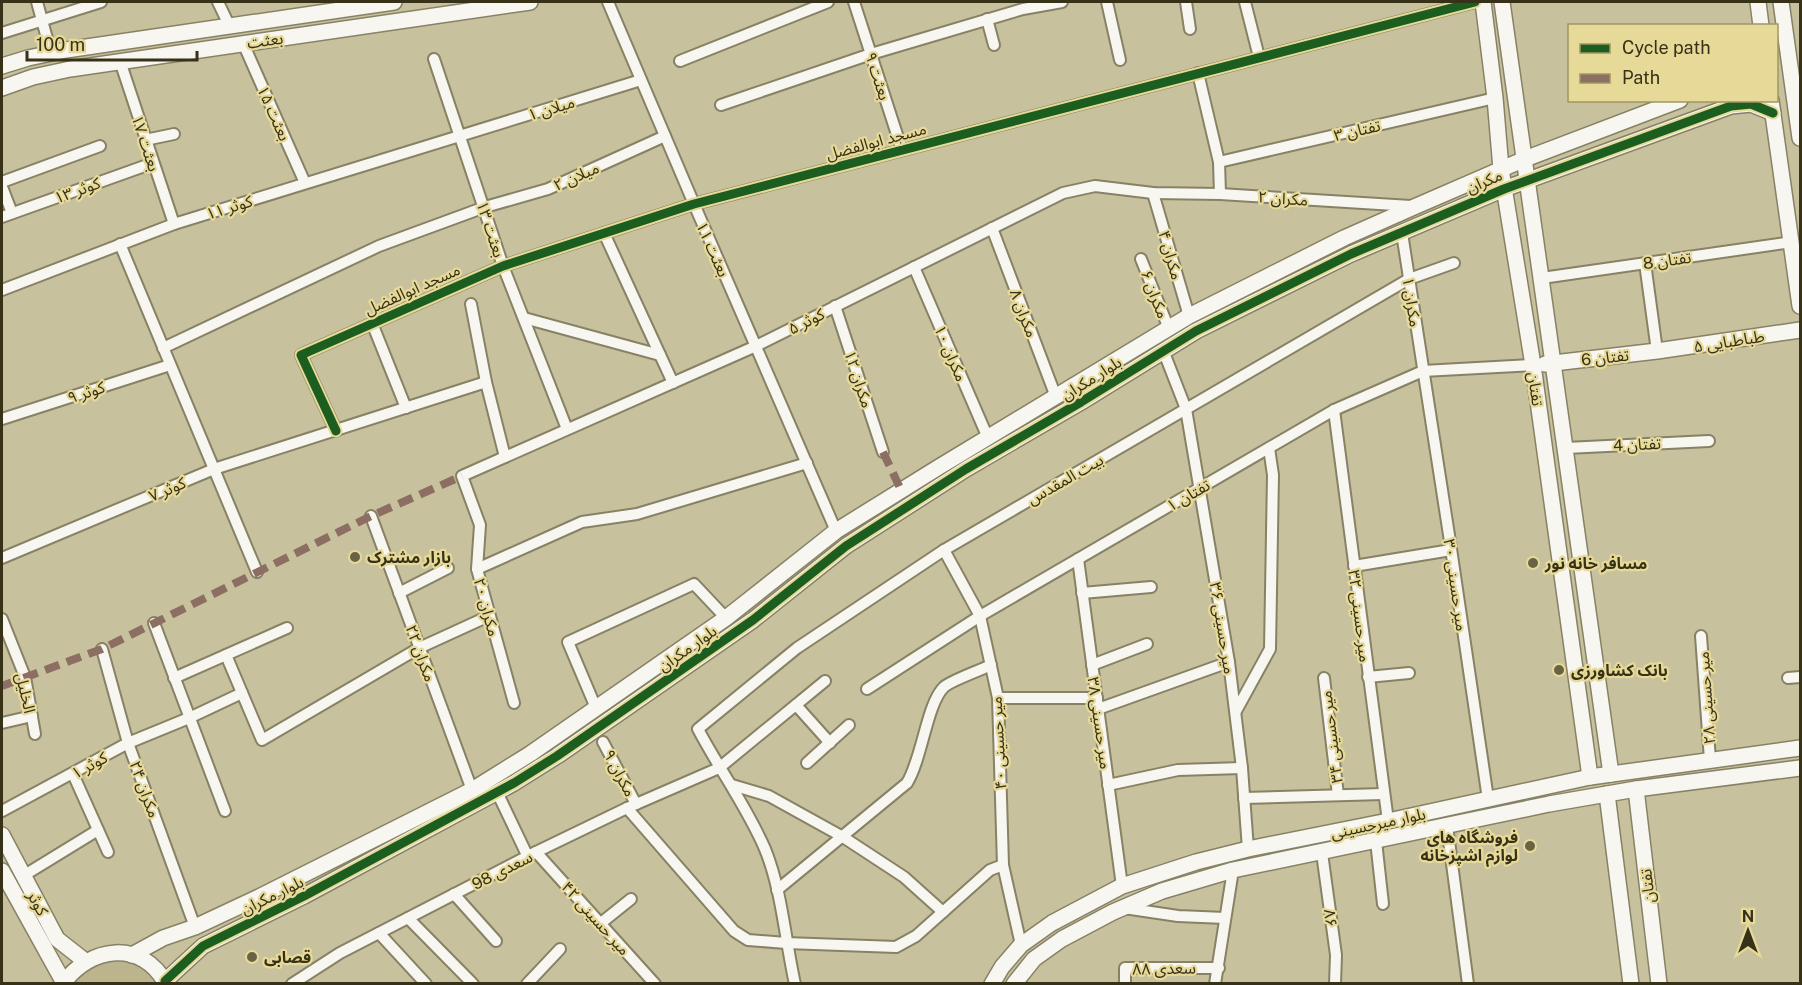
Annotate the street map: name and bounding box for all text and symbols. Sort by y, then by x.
scale bar [27,24,196,62]
legend [1568,24,1778,102]
street label: بعثت [246,29,284,52]
text: 100 m [36,34,85,55]
text: Cycle path [1622,37,1711,58]
street label: بعثت ۹ [861,50,894,102]
text: Path [1622,67,1660,88]
street label: بعثت ۱۵ [253,83,294,144]
street label: میلان ۱ [525,92,577,125]
street label: بعثت ۱۷ [127,112,164,174]
street label: تفتان ۳ [1332,116,1383,145]
street label: مسجد ابوالفضل [824,119,928,164]
street label: میلان ۲ [550,158,602,195]
street label: مکران [1463,165,1505,197]
street label: کوثر ۱۳ [52,173,103,208]
street label: مکران ۲ [1257,187,1309,210]
street label: کوثر ۱۱ [204,191,255,224]
street label: بعثت ۱۳ [472,198,509,260]
street label: بعثت ۱۱ [692,219,733,280]
street label: مکران ۴ [1154,228,1187,282]
street label: تفتان 8 [1642,248,1693,273]
street label: مسجد ابوالفضل [361,260,463,319]
street label: مکران ۶ [1137,267,1172,321]
street label: مکران ۱ [1398,276,1425,328]
street label: مکران ۸ [1006,286,1041,340]
street label: کوثر ۵ [785,304,828,339]
street label: مکران ۱۰ [930,322,971,384]
street label: طباطبایی ۵ [1692,326,1766,356]
street label: تفتان 6 [1580,346,1630,369]
street label: مکران ۱۲ [840,348,877,410]
street label: بلوار مکران [1058,352,1125,404]
street label: تفتان [1524,371,1547,408]
street label: کوثر ۹ [65,377,108,407]
street label: تفتان 4 [1612,434,1662,455]
street label: بیت المقدس [1024,450,1107,509]
street label: کوثر ۷ [146,473,189,506]
street label: تفتان ۱ [1163,475,1214,515]
street label: میر حسینی ۳۰ [1440,538,1471,632]
place label: بازار مشترک [367,548,451,567]
marker: بازار مشترک [348,550,362,564]
place label: مسافر خانه نور [1544,554,1647,573]
marker: مسافر خانه نور [1526,556,1540,570]
street label: میر حسینی ۳۲ [1344,569,1375,663]
street label: مکران ۲۰ [470,576,503,638]
street label: میر حسینی ۳۶ [1206,581,1239,676]
street label: بلوار مکران [654,621,720,676]
street label: مکران ۲۲ [401,622,440,684]
street label: میر حسینی ۲۸ [1694,651,1719,745]
place label: بانک کشاورزی [1571,661,1668,680]
marker: بانک کشاورزی [1552,663,1566,677]
street label: الخلیل [12,671,39,715]
street label: میر حسینی ۳۸ [1084,676,1115,770]
street label: میر حسینی ۳۴ [1316,690,1347,784]
street label: میر حسینی ۴۰ [987,696,1010,790]
street label: مکران ۹ [599,747,640,800]
street label: کوثر ۱ [68,748,111,783]
street label: مکران ۲۴ [125,758,164,820]
street label: بلوار میرحسینی [1329,804,1427,843]
place label: فروشگاه های لوازم اشپزخانه [1420,828,1518,867]
marker: فروشگاه های لوازم اشپزخانه [1523,839,1537,853]
street label: سعدی 98 [469,847,536,894]
street label: تفتان [1636,867,1659,904]
street label: بلوار مکران [238,872,307,919]
street label: میر حسینی ۴۲ [557,877,634,959]
street label: کوثر [23,887,52,919]
north arrow [1718,901,1778,961]
text: N [1742,907,1754,926]
street label: ۸۶ [1320,908,1341,928]
place label: قصابی [264,948,311,967]
marker: قصابی [245,950,259,964]
street label: سعدی ۸۸ [1132,958,1196,979]

